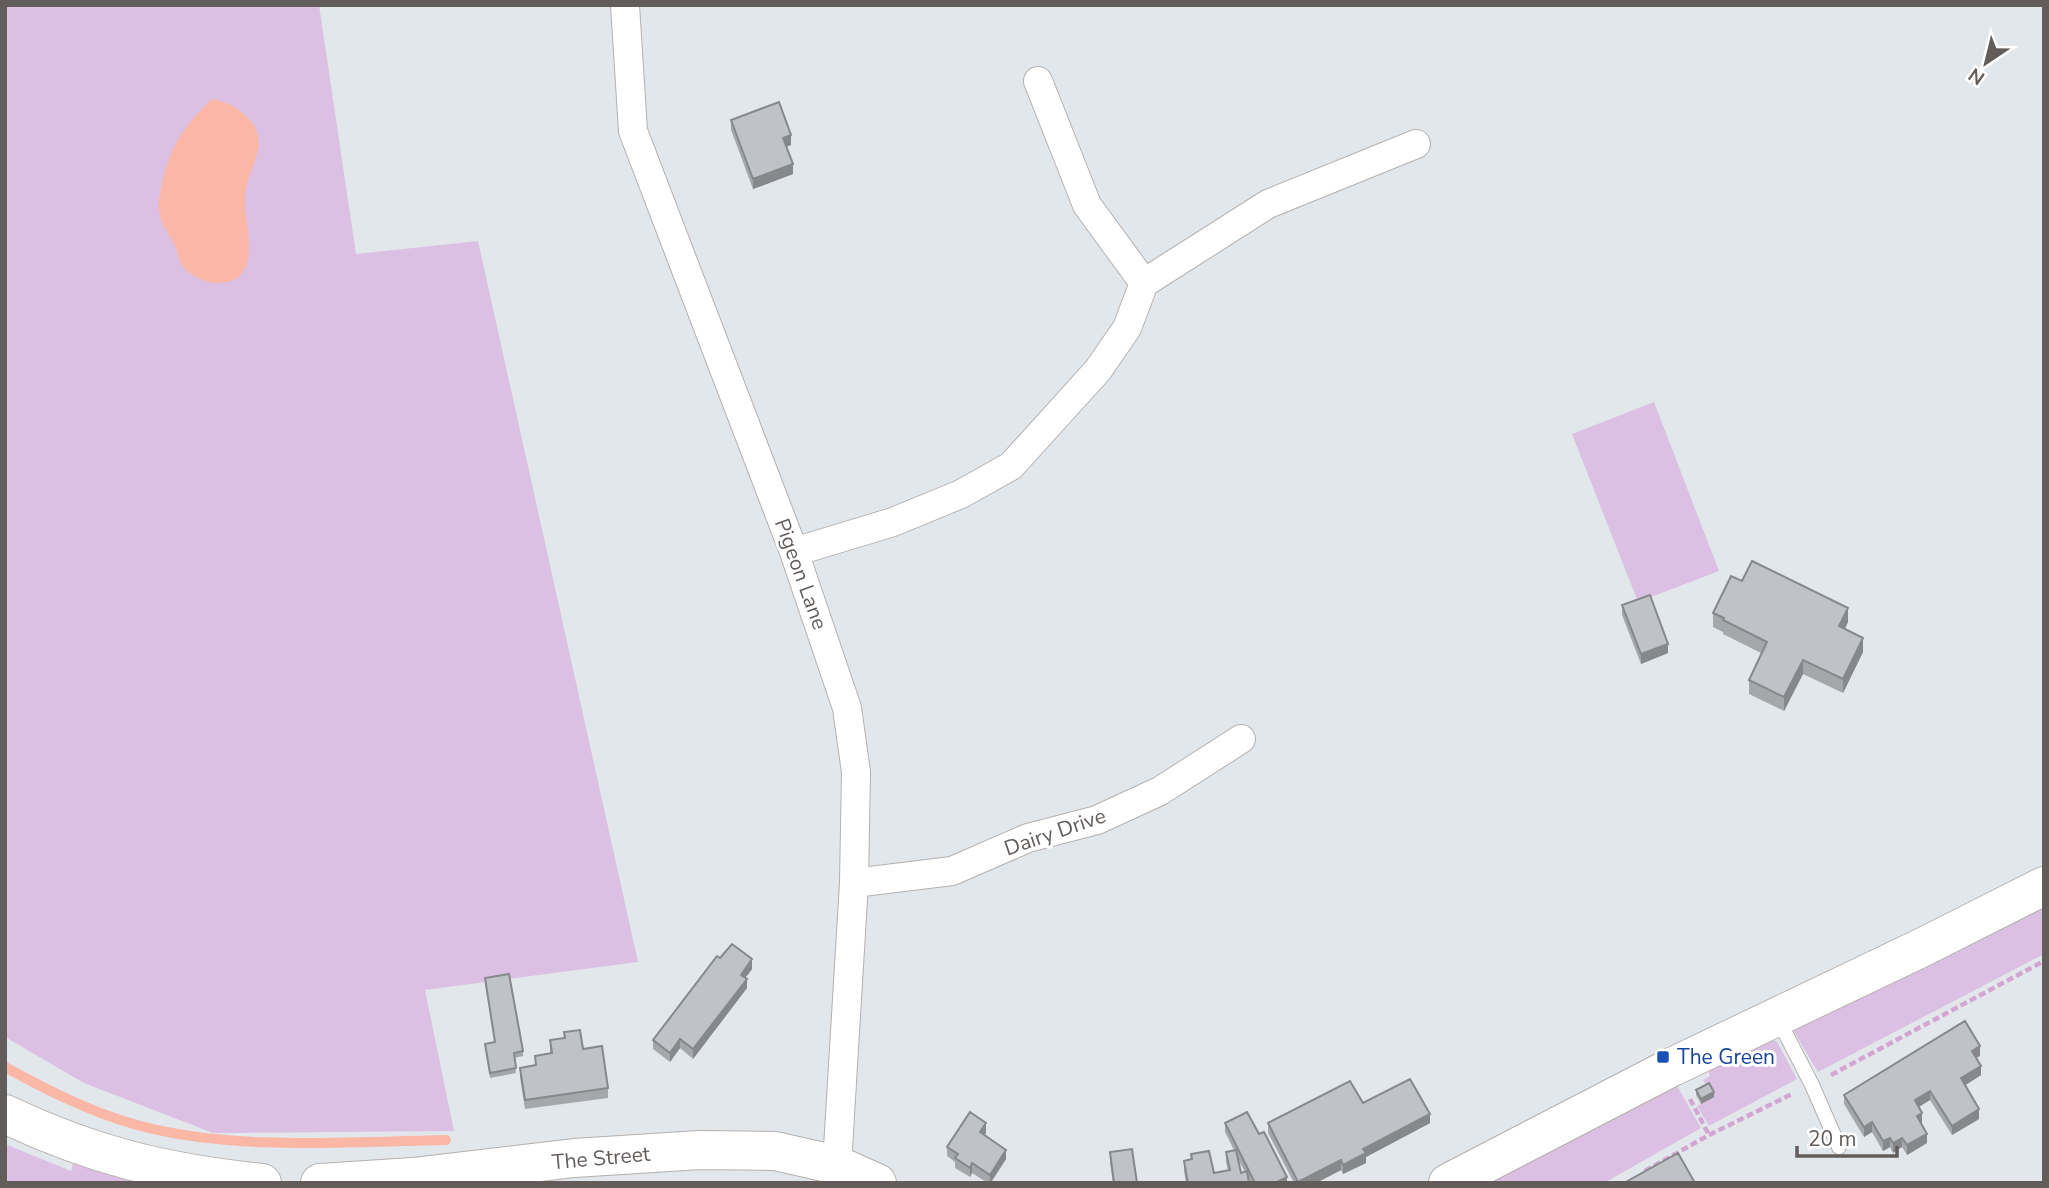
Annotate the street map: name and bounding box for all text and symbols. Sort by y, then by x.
north arrow [1951,28,2021,98]
text: N [1964,61,1990,91]
street label: Pigeon Lane [768,515,834,633]
street label: Dairy Drive [1000,802,1110,862]
place label: The Green [1677,1043,1775,1071]
marker: The Green [1655,1049,1671,1065]
scale bar [1797,1114,1897,1158]
text: 20 m [1808,1125,1857,1153]
street label: The Street [551,1140,652,1176]

